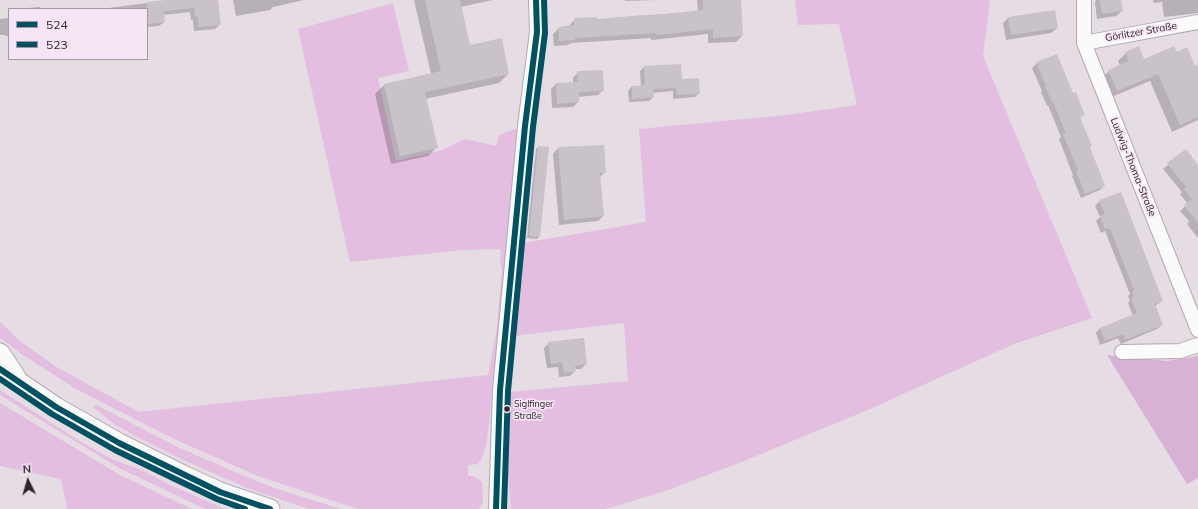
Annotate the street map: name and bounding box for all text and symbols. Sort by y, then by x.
legend [8,8,148,60]
text: 524 [46,17,68,32]
street label: Görlitzer Straße [1104,20,1178,44]
text: 523 [46,37,68,52]
street label: Ludwig-Thoma-Straße [1108,116,1158,218]
place label: Siglfinger Straße [514,399,553,420]
marker: Siglfinger Straße [502,404,512,414]
north arrow [8,461,48,501]
text: N [22,462,32,476]

